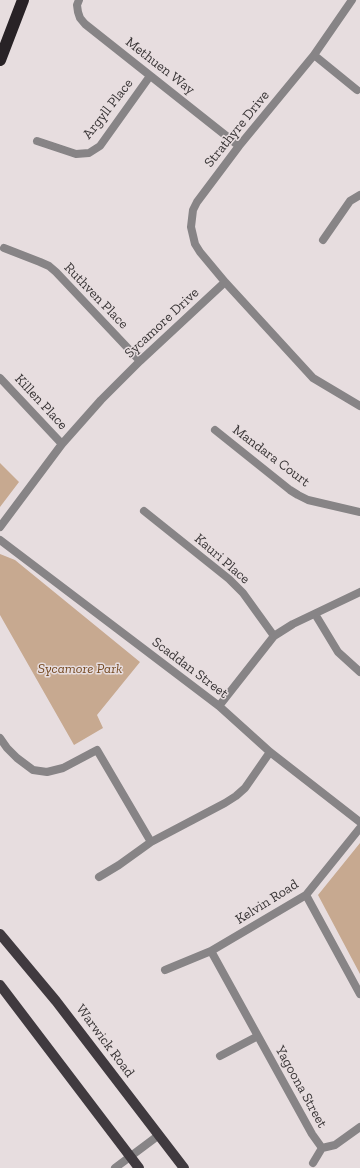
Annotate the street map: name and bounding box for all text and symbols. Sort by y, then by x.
street label: Methuen Way [122,34,198,98]
street label: Argyll Place [79,76,137,142]
street label: Strathyre Drive [201,87,273,171]
street label: Ruthven Place [60,259,132,333]
street label: Sycamore Drive [121,284,203,362]
street label: Killen Place [11,371,71,433]
street label: Mandara Court [229,421,313,491]
street label: Kauri Place [191,530,253,588]
street label: Scaddan Street [149,634,231,702]
park label: Sycamore Park [38,661,122,677]
street label: Kelvin Road [232,876,302,928]
street label: Warwick Road [72,1001,138,1081]
street label: Yagoona Street [272,1043,330,1131]

